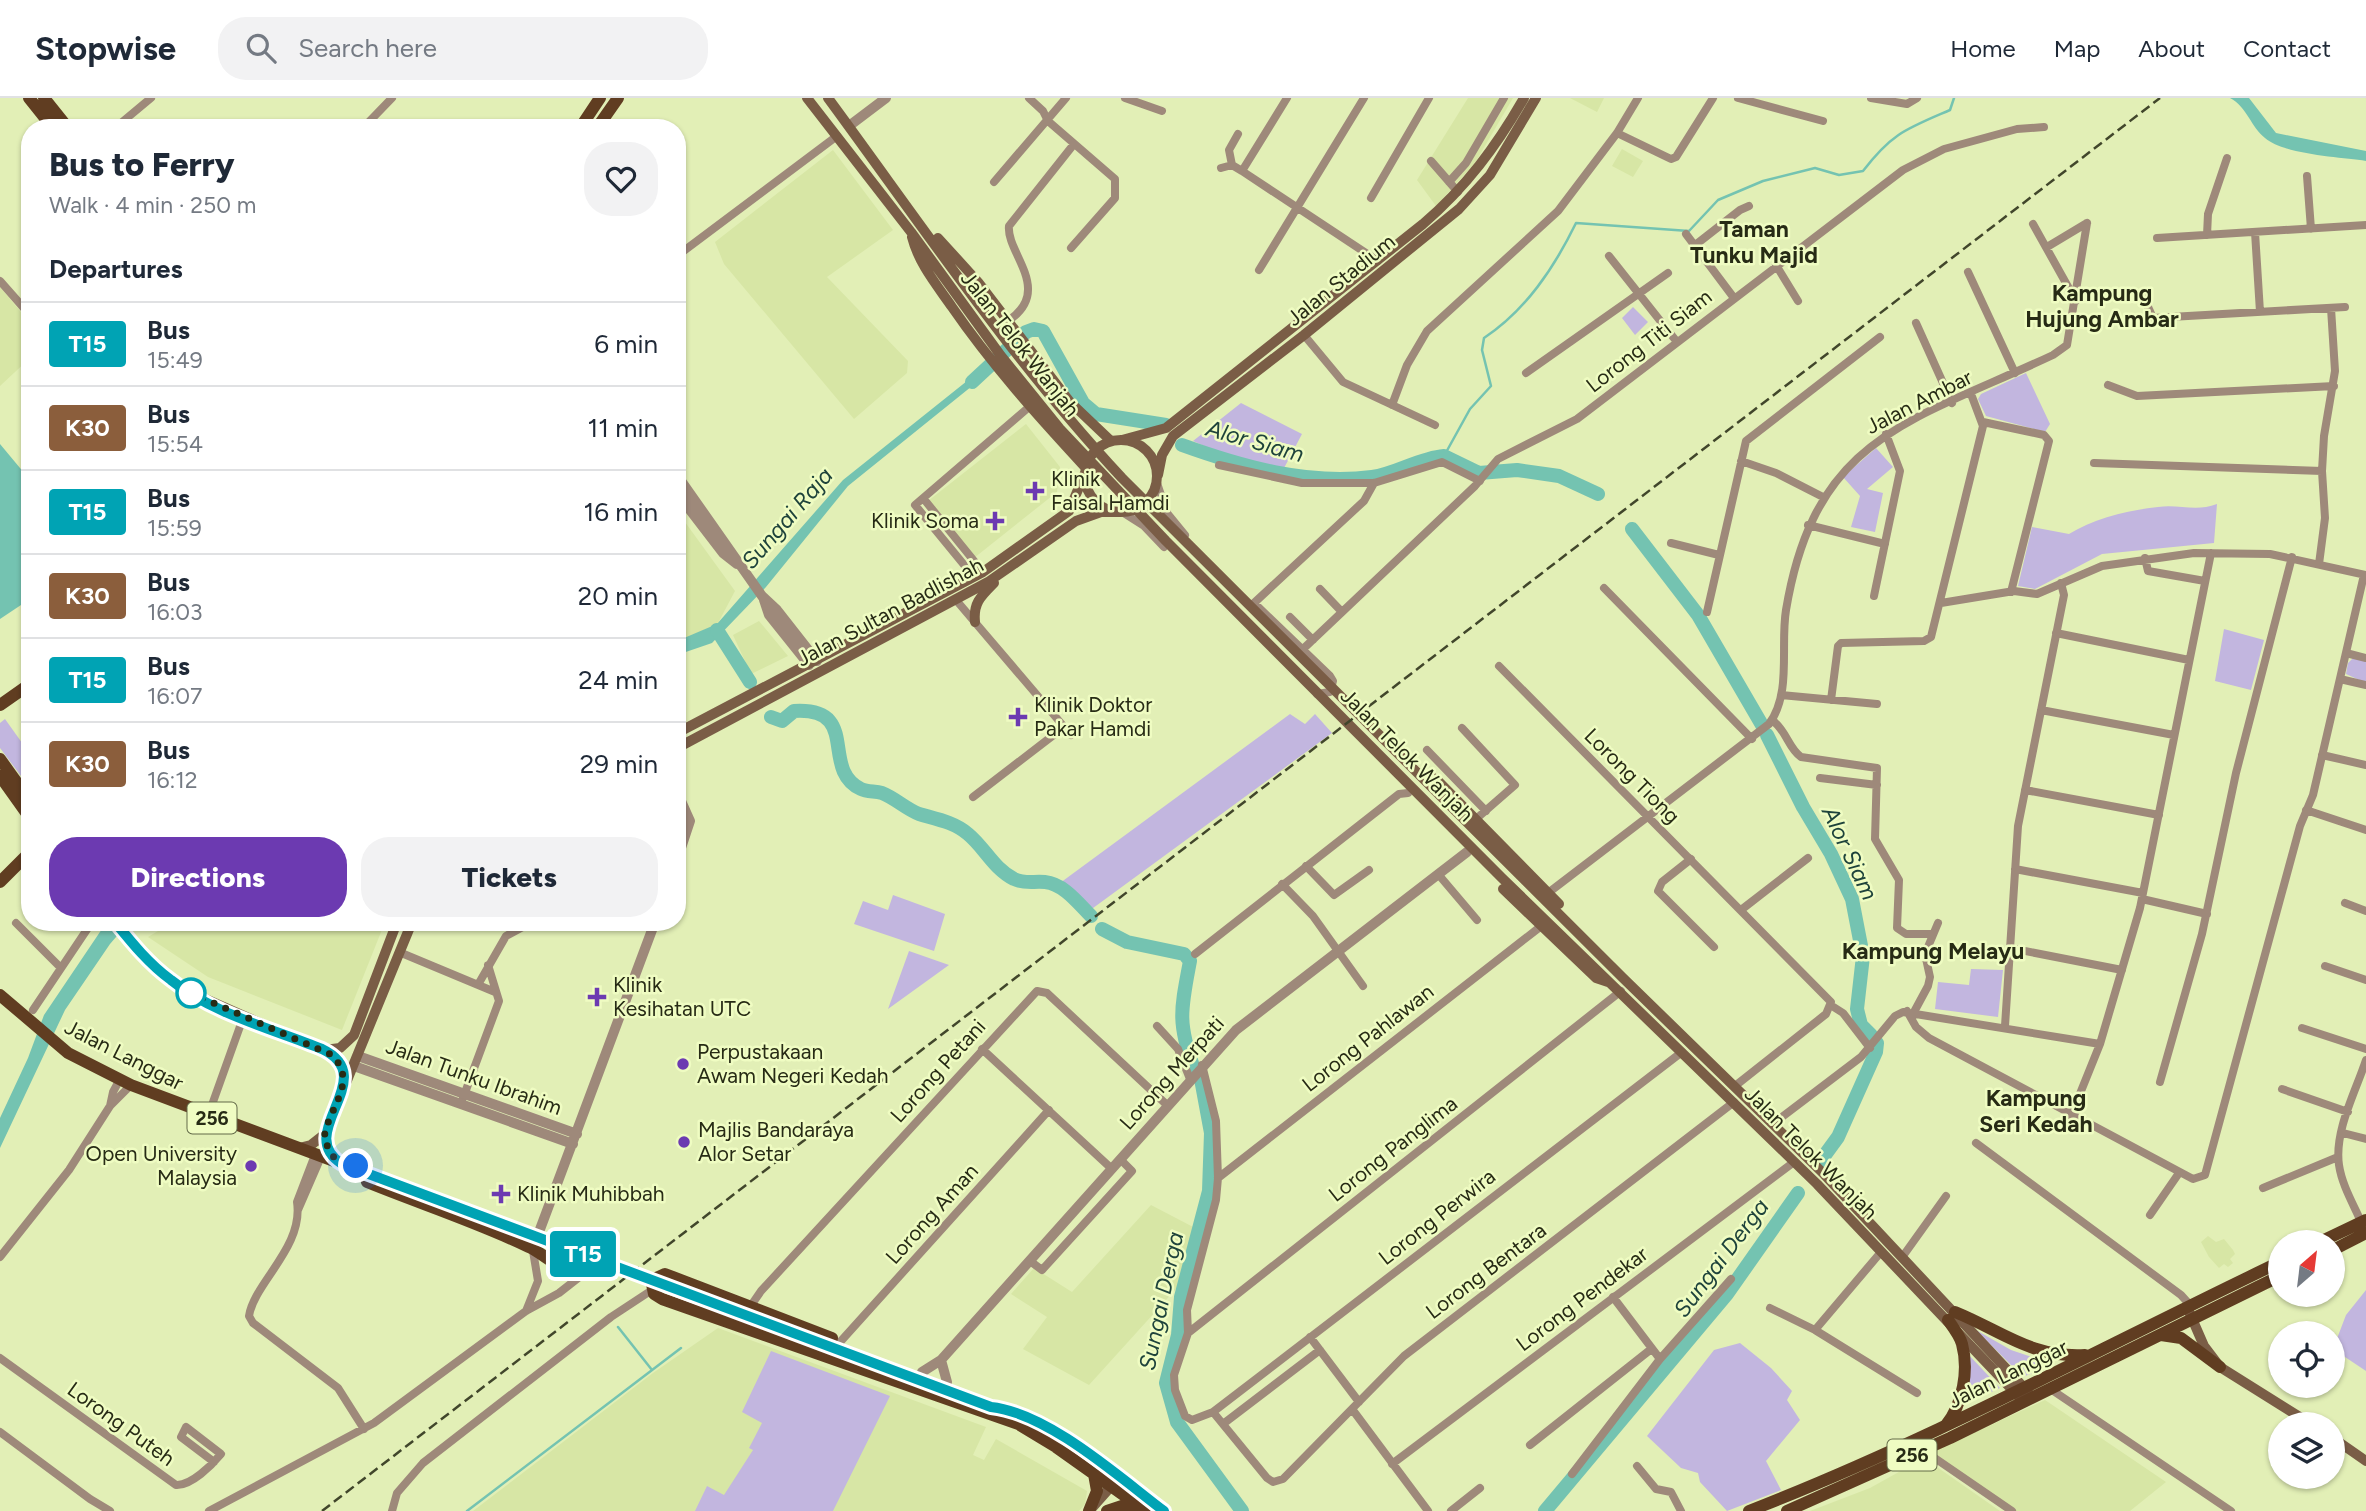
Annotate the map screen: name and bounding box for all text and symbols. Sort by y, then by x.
search box [218,17,708,80]
text: Stopwise [35,29,176,68]
icon: search [242,29,280,67]
text: Search here [298,32,437,64]
text: Home [1950,34,2016,63]
text: Map [2054,34,2100,63]
text: About [2138,34,2205,63]
text: Contact [2243,34,2331,63]
button: heart [584,142,658,216]
text: Bus to Ferry [49,145,235,184]
text: Walk · 4 min · 250 m [49,191,256,219]
district label: Taman Tunku Majid [1690,215,1818,269]
street label: Jalan Stadium [1282,228,1400,331]
text: Departures [49,253,183,285]
street label: Jalan Telok Wanjah [956,266,1085,421]
district label: Kampung Hujung Ambar [2025,279,2179,333]
street label: Lorong Titi Siam [1581,284,1716,397]
text: Bus [147,314,190,346]
text: 6 min [594,328,658,360]
text: T15 [68,329,107,358]
text: 15:49 [147,346,203,374]
street label: Jalan Ambar [1861,364,1976,439]
text: Bus [147,398,190,430]
text: 11 min [587,412,658,444]
text: K30 [65,413,110,442]
water label: Alor Siam [1202,413,1307,468]
text: 15:54 [147,430,203,458]
water label: Sungai Raja [735,462,839,574]
place label: Klinik Faisal Hamdi [1051,466,1170,515]
marker: Klinik Faisal Hamdi [1025,481,1045,501]
text: Bus [147,482,190,514]
text: 16 min [583,496,658,528]
text: T15 [68,497,107,526]
place label: Klinik Soma [871,508,979,533]
marker: Klinik Soma [985,511,1005,531]
text: 15:59 [147,514,202,542]
street label: Jalan Sultan Badlishah [792,552,987,671]
text: Bus [147,566,190,598]
text: 20 min [578,580,658,612]
text: K30 [65,581,110,610]
text: 16:03 [147,598,203,626]
text: Bus [147,650,190,682]
text: 24 min [578,664,658,696]
text: T15 [68,665,107,694]
text: 16:07 [147,682,202,710]
street label: Jalan Telok Wanjah [1336,683,1479,826]
place label: Klinik Doktor Pakar Hamdi [1034,692,1152,741]
marker: Klinik Doktor Pakar Hamdi [1008,707,1028,727]
street label: Lorong Tiong [1580,723,1685,828]
text: Bus [147,734,190,766]
text: 29 min [580,748,658,780]
text: K30 [65,749,110,778]
text: 16:12 [147,766,198,794]
water label: Alor Siam [1816,801,1884,904]
button: Directions [49,837,347,917]
button: Tickets [361,837,658,917]
district label: Kampung Melayu [1842,937,2024,965]
place label: Klinik Kesihatan UTC [613,972,751,1021]
unlabelled marker [176,978,206,1008]
street label: Lorong Pahlawan [1297,979,1438,1097]
marker: Klinik Kesihatan UTC [587,987,607,1007]
street label: Lorong Merpati [1114,1011,1229,1134]
street label: Jalan Langgar [61,1014,188,1095]
street label: Lorong Petani [885,1014,990,1127]
street label: Jalan Tunku Ibrahim [383,1033,565,1120]
place label: Perpustakaan Awam Negeri Kedah [697,1039,888,1088]
marker: Perpustakaan Awam Negeri Kedah [675,1056,691,1072]
street label: Jalan Telok Wanjah [1740,1081,1883,1224]
district label: Kampung Seri Kedah [1979,1084,2093,1138]
street label: Lorong Panglima [1323,1091,1462,1207]
road number: 256 [188,1102,236,1134]
place label: Majlis Bandaraya Alor Setar [698,1117,854,1166]
marker: Majlis Bandaraya Alor Setar [676,1134,692,1150]
place label: Open University Malaysia [86,1141,237,1190]
your location [338,1148,373,1183]
marker: Open University Malaysia [243,1158,259,1174]
street label: Lorong Aman [880,1158,983,1269]
street label: Lorong Perwira [1373,1163,1500,1270]
place label: Klinik Muhibbah [517,1181,664,1206]
marker: Klinik Muhibbah [491,1184,511,1204]
water label: Sungai Derga [1667,1193,1775,1323]
street label: Lorong Bentara [1421,1217,1551,1324]
water label: Sungai Derga [1133,1229,1189,1373]
north arrow [2268,1230,2345,1307]
map controls [2268,1230,2345,1489]
line badge: T15 [543,1231,623,1277]
text: T15 [564,1239,602,1268]
street label: Lorong Pendekar [1511,1241,1652,1356]
button: locate [2268,1321,2345,1398]
street label: Jalan Langgar [1944,1334,2071,1413]
street label: Lorong Puteh [63,1376,180,1471]
button: layers [2268,1412,2345,1489]
road number: 256 [1888,1440,1937,1470]

